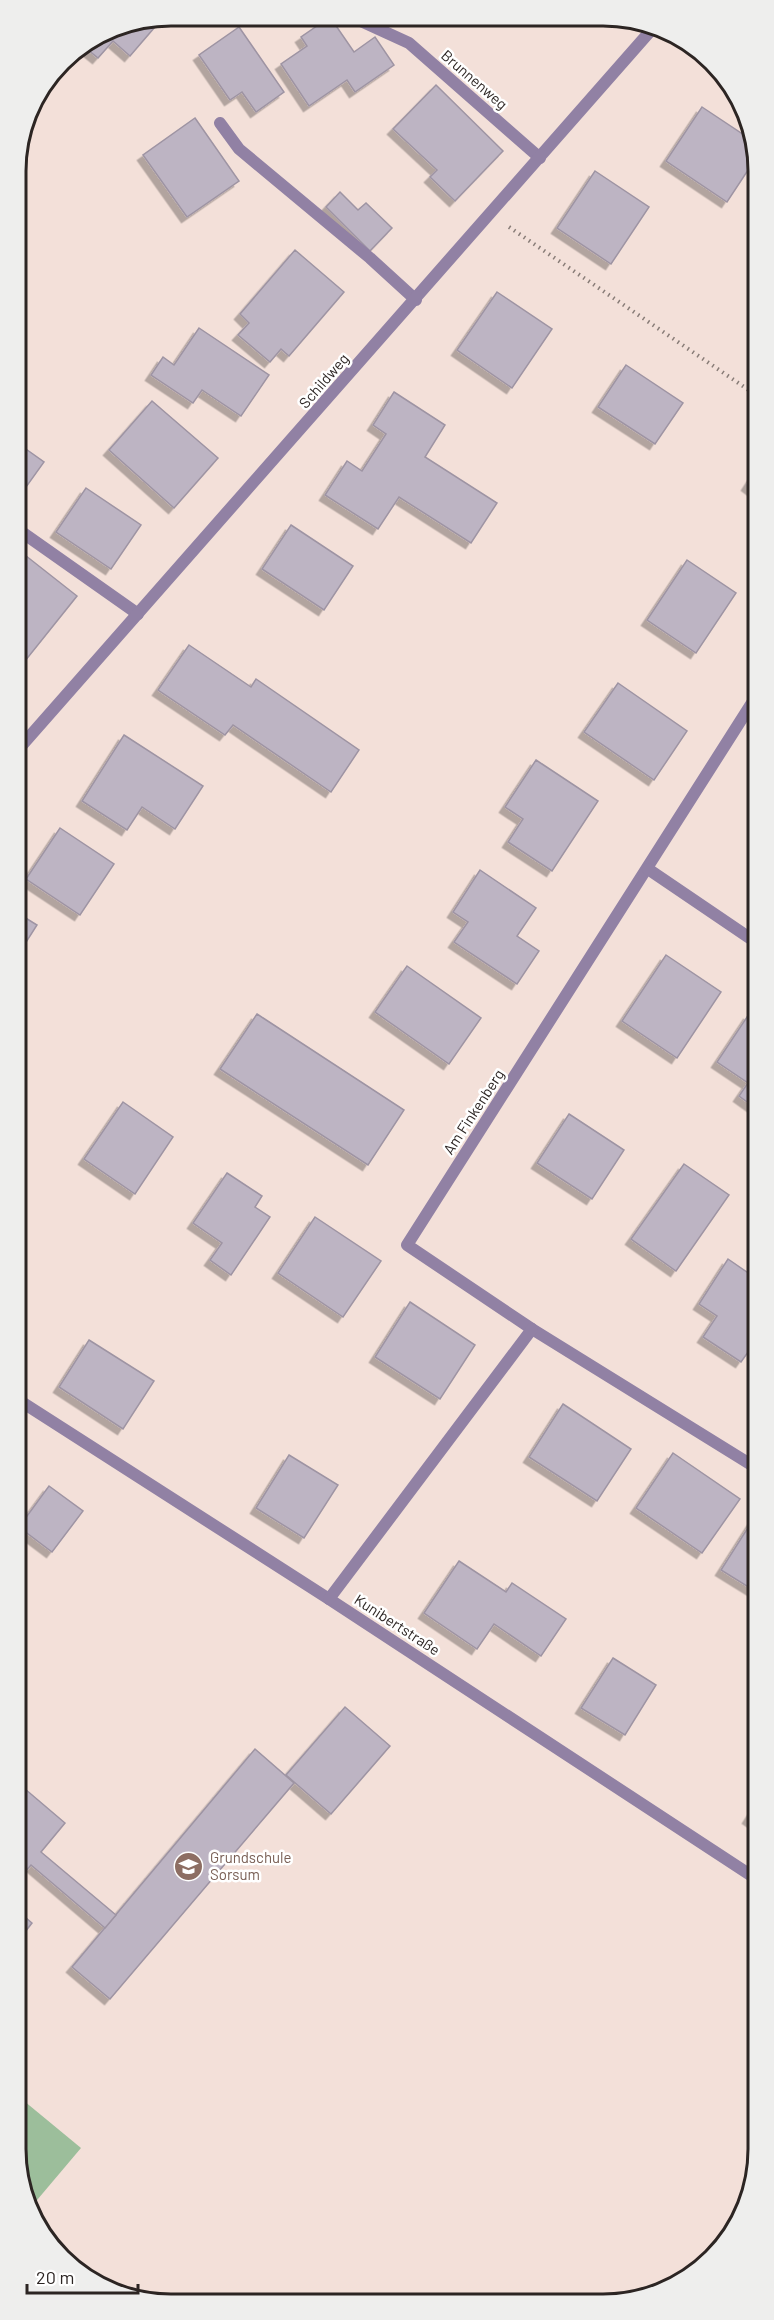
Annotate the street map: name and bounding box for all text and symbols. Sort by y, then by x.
street label: Brunnenweg [438,46,511,113]
street label: Schildweg [295,349,352,411]
street label: Am Finkenberg [439,1066,507,1157]
street label: Kunibertstraße [351,1590,444,1659]
place label: Grundschule Sorsum [210,1848,291,1883]
school or university icon: Grundschule Sorsum [173,1851,205,1883]
scale bar [27,2257,138,2295]
text: 20 m [36,2266,74,2288]

